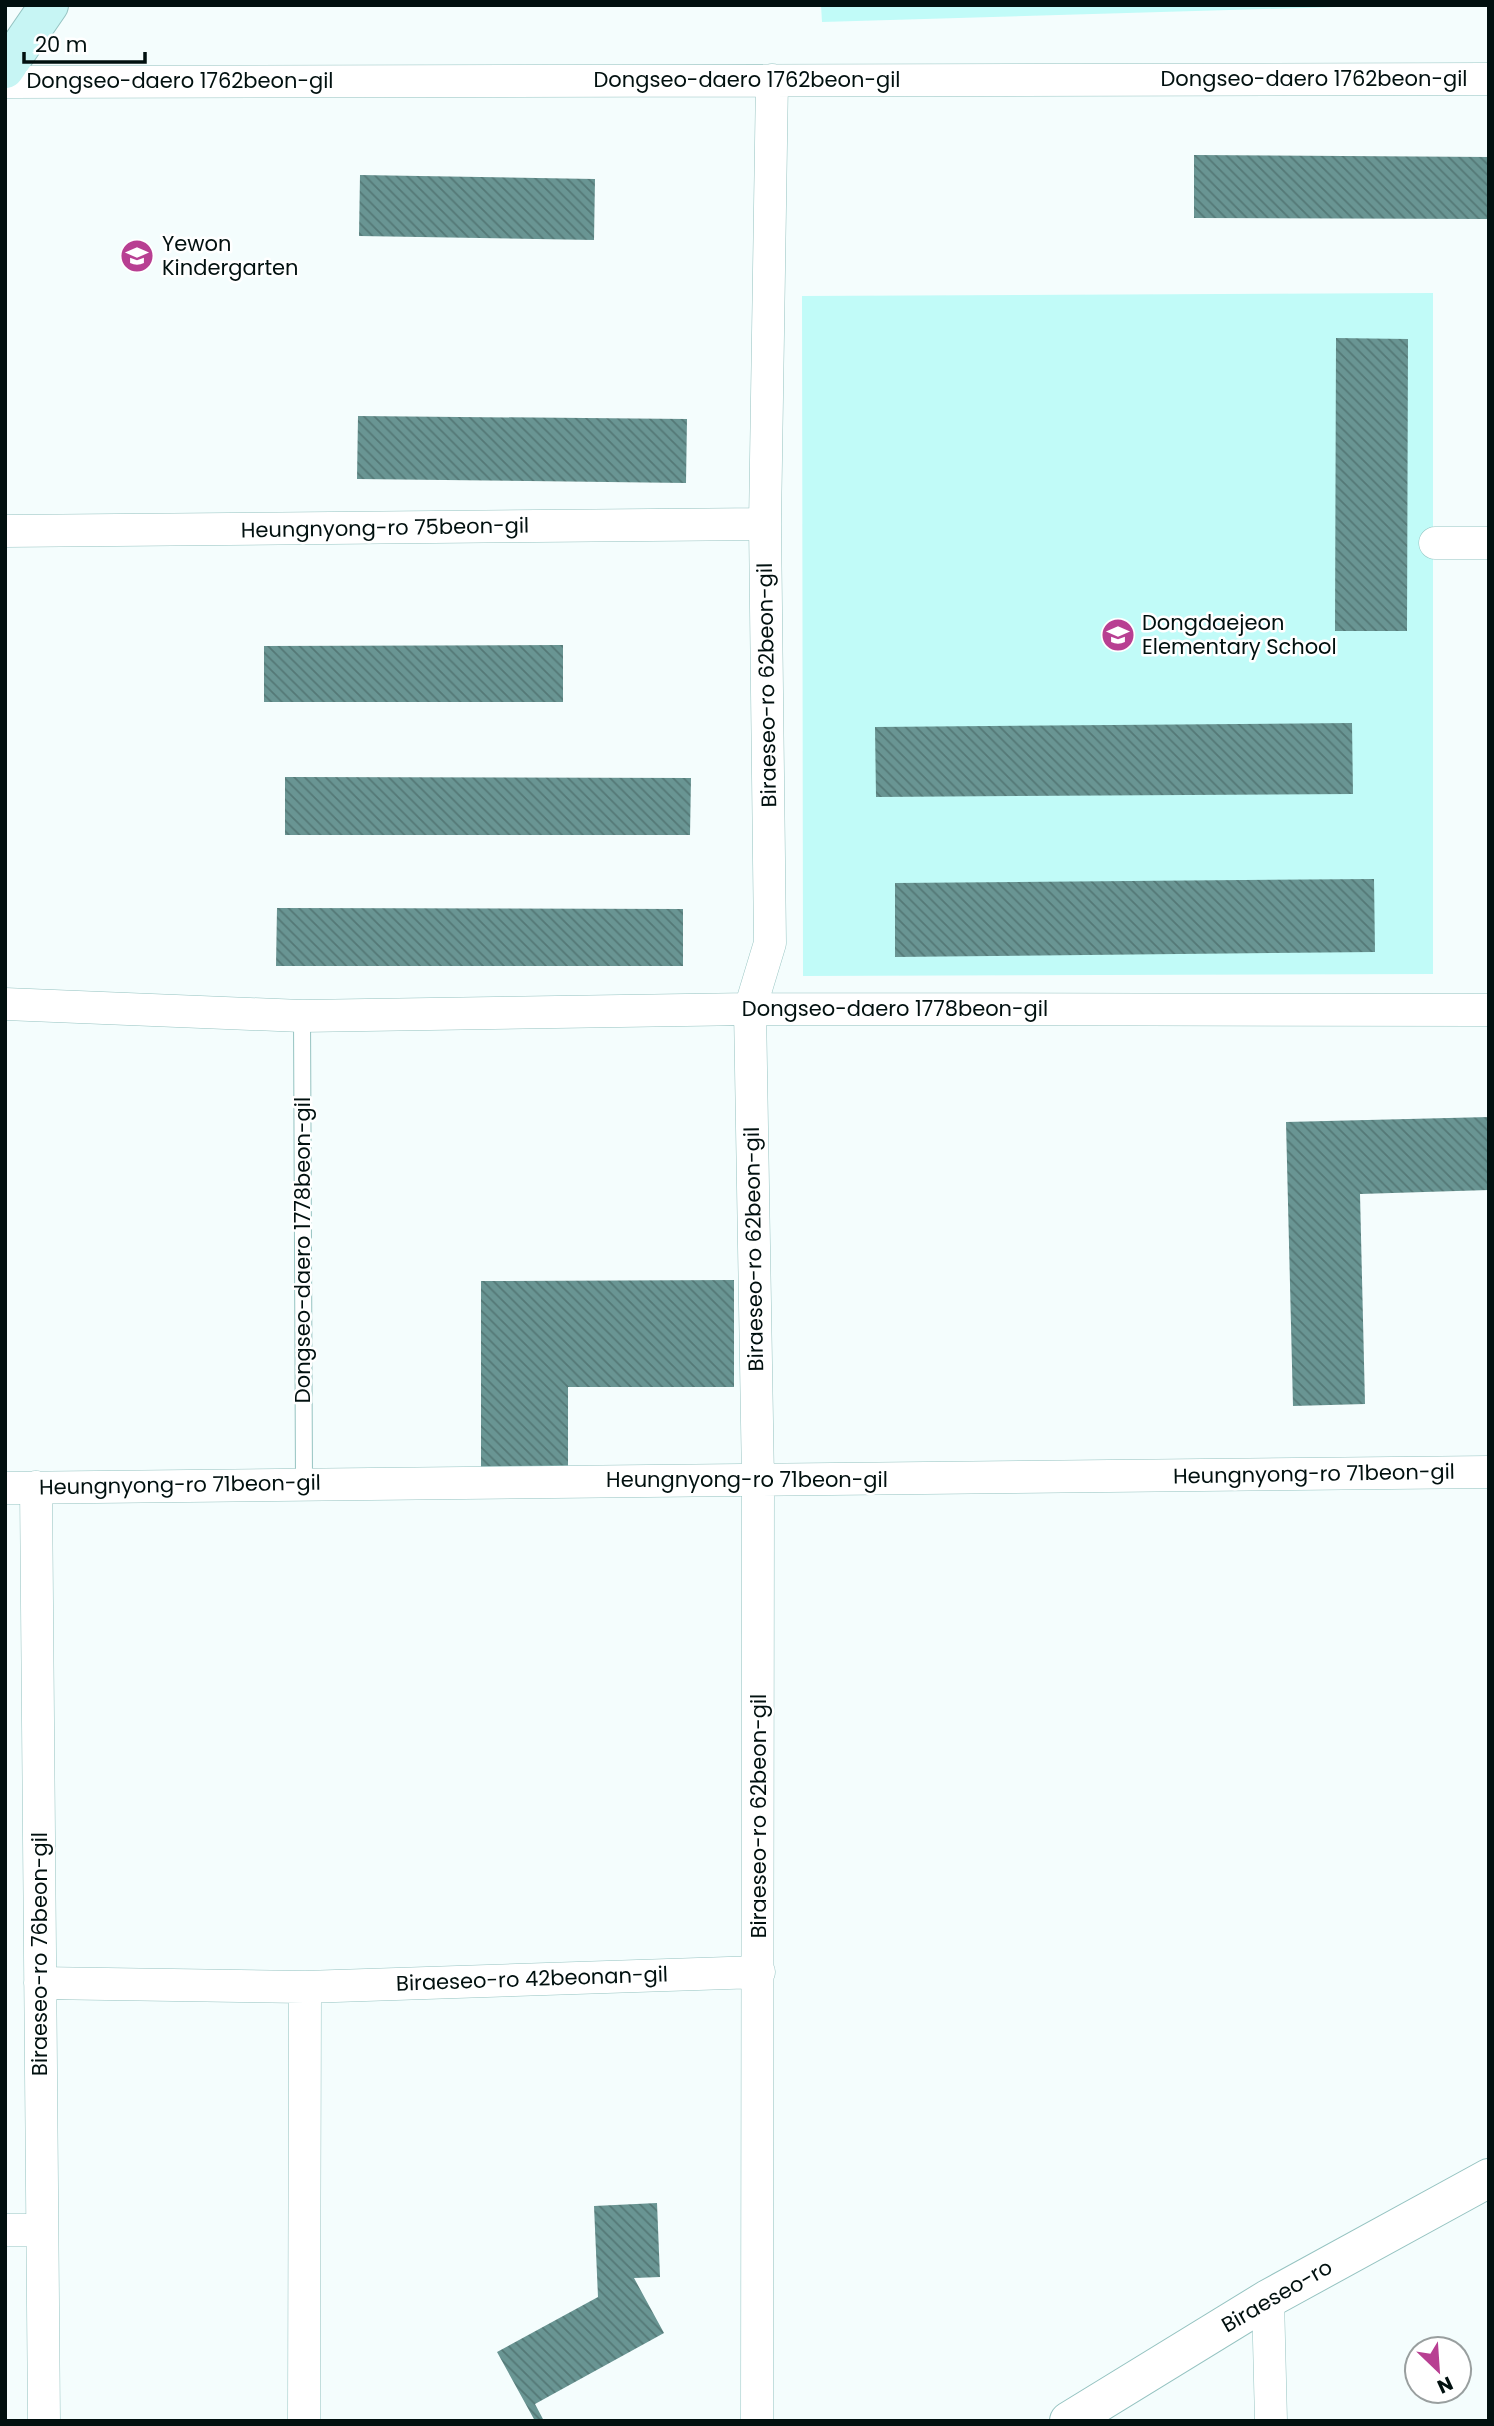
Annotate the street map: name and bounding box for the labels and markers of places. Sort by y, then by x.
place label: Yewon Kindergarten [162,229,299,282]
school or university icon: Yewon Kindergarten [118,237,156,275]
place label: Dongdaejeon Elementary School [1142,608,1337,661]
school or university icon: Dongdaejeon Elementary School [1099,616,1137,654]

